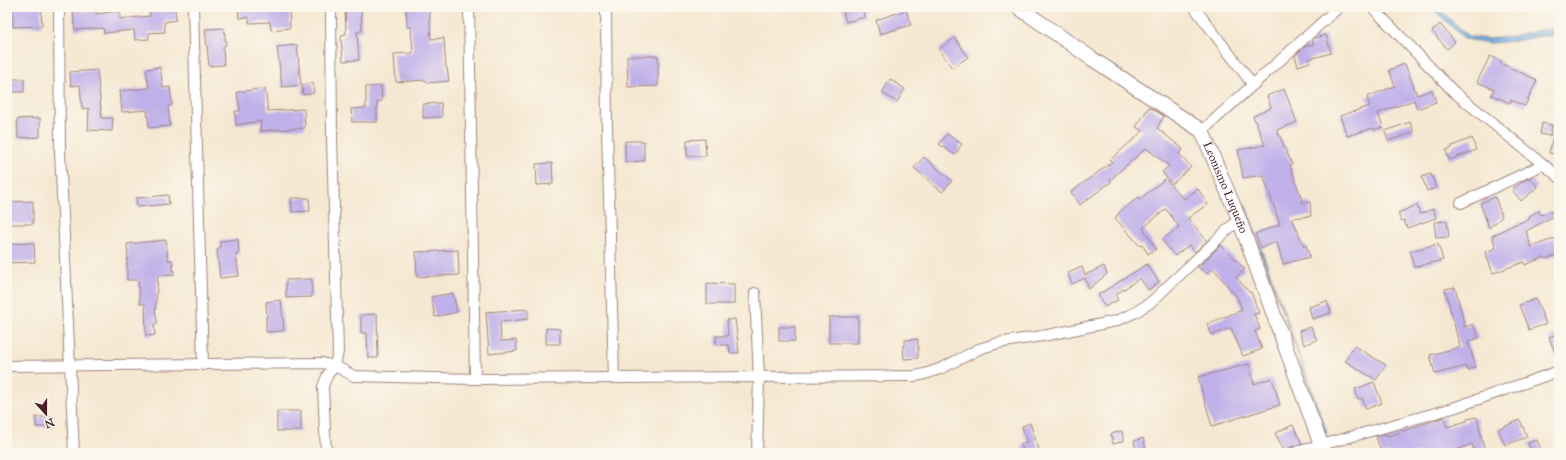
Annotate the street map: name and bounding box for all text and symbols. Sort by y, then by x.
street label: Leonismo Luqueño [1200,139,1251,235]
north arrow [26,394,66,434]
text: N [42,415,56,431]

